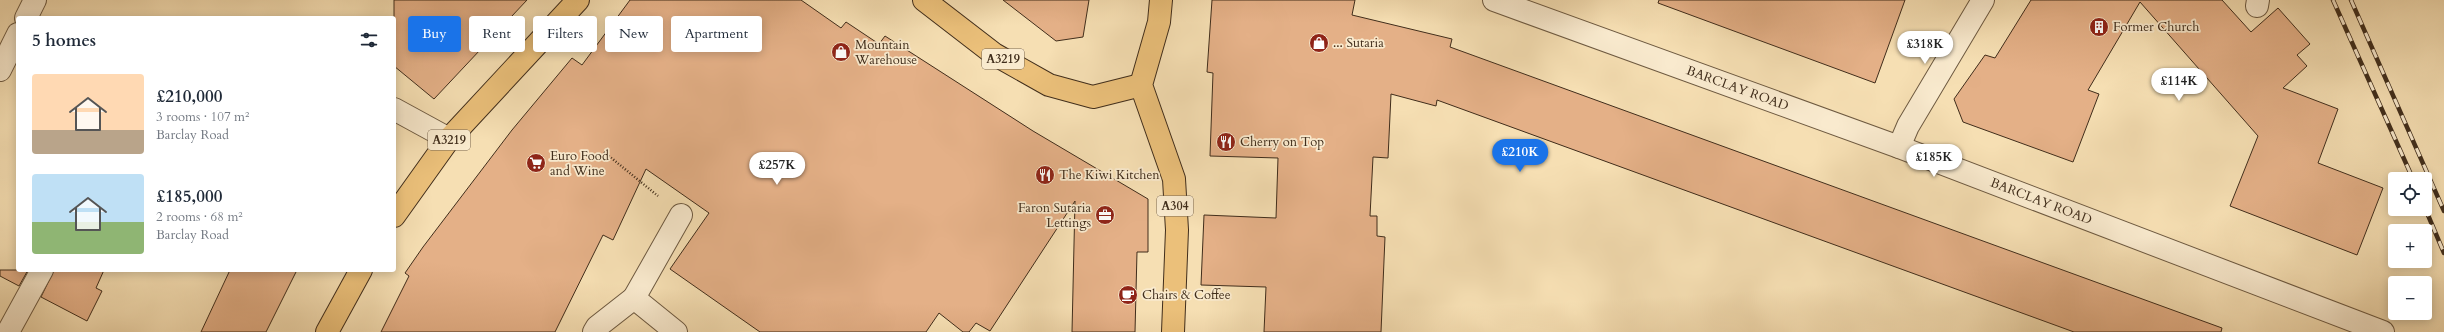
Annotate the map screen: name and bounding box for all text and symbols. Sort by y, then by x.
chip: Buy [408,16,461,52]
chip: Rent [469,16,525,52]
chip: Filters [533,16,597,52]
chip: New [605,16,663,52]
chip: Apartment [671,16,762,52]
building icon: Former Church [2088,16,2110,38]
place label: Former Church [2113,18,2199,36]
text: 5 homes [32,29,96,52]
icon: filters [358,29,380,51]
pin: £318K [1897,31,1953,65]
shop icon: ... Sutaria [1308,32,1330,54]
place label: ... Sutaria [1333,34,1384,52]
text: £318K [1906,35,1944,53]
place label: Mountain Warehouse [854,36,917,69]
shop icon: Mountain Warehouse [830,41,852,63]
road number: A3219 [982,49,1024,69]
street label: BARCLAY ROAD [1684,62,1791,115]
pin: £114K [2151,68,2207,102]
text: £114K [2160,72,2198,90]
text: £210,000 [156,85,222,108]
icon: home [64,90,112,138]
text: 3 rooms · 107 m² [156,108,249,126]
text: Barclay Road [156,126,229,144]
road number: A3219 [428,130,470,150]
restaurant icon: Cherry on Top [1215,131,1237,153]
place label: Cherry on Top [1240,133,1324,151]
pin: £210K [1492,139,1548,173]
text: £210K [1501,143,1539,161]
pin: £185K [1906,144,1962,178]
place label: Euro Food and Wine [550,147,609,180]
text: £185K [1915,148,1953,166]
supermarket icon: Euro Food and Wine [525,152,547,174]
pin: £257K [749,152,805,186]
text: £257K [758,156,796,174]
restaurant icon: The Kiwi Kitchen [1034,164,1056,186]
place label: The Kiwi Kitchen [1059,166,1160,184]
map controls [2388,172,2432,320]
button: locate [2388,172,2432,216]
street label: BARCLAY ROAD [1988,174,2095,229]
text: £185,000 [156,185,222,208]
icon: home [64,190,112,238]
road number: A304 [1157,196,1193,216]
place label: Faron Sutaria Lettings [1018,199,1091,232]
office icon: Faron Sutaria Lettings [1094,204,1116,226]
text: 2 rooms · 68 m² [156,208,243,226]
button: + [2388,224,2432,268]
text: Barclay Road [156,226,229,244]
button: − [2388,276,2432,320]
cafe icon: Chairs & Coffee [1117,284,1139,306]
place label: Chairs & Coffee [1142,286,1231,304]

